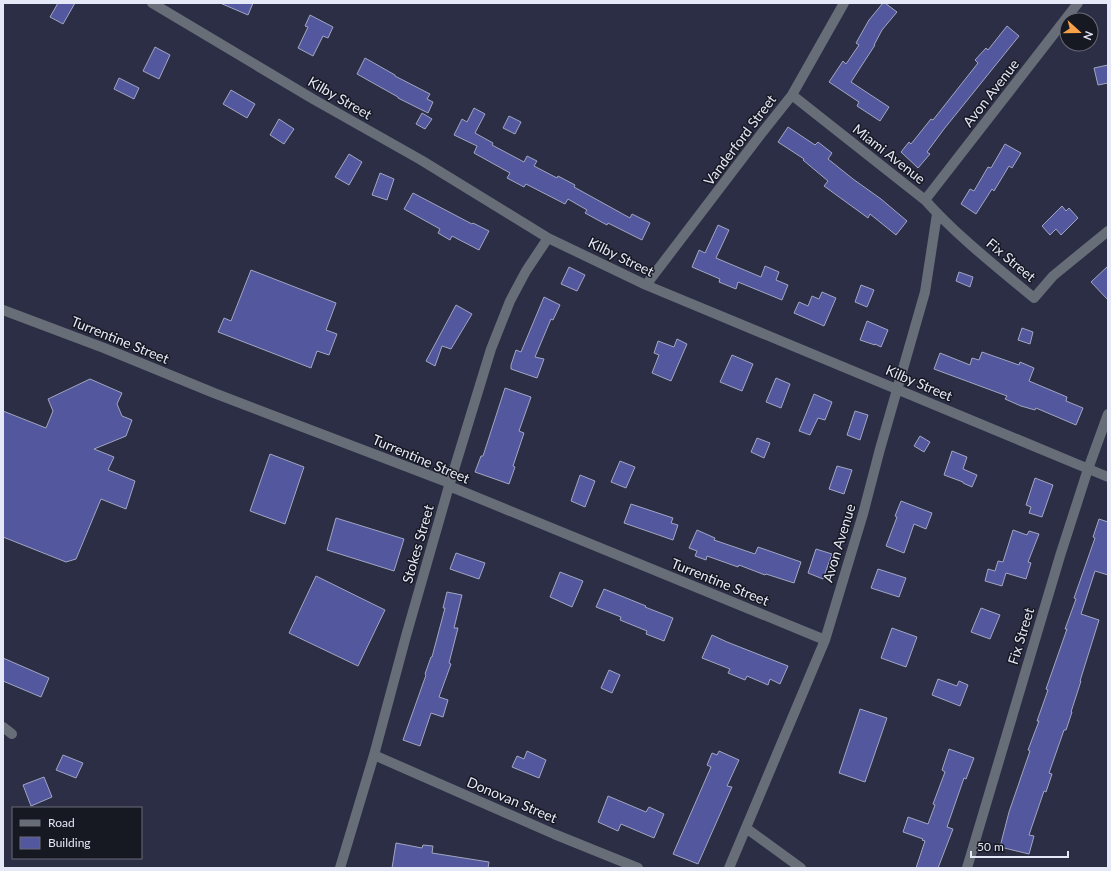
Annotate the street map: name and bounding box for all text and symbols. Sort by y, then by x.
north arrow [1059,12,1099,52]
text: N [1081,29,1096,42]
street label: Avon Avenue [959,55,1022,130]
street label: Kilby Street [305,72,375,123]
street label: Vanderford Street [700,91,779,188]
street label: Miami Avenue [850,120,929,187]
street label: Kilby Street [586,233,657,280]
street label: Fix Street [983,234,1039,285]
street label: Turrentine Street [69,312,172,367]
street label: Kilby Street [883,361,955,404]
street label: Turrentine Street [370,430,472,487]
street label: Avon Avenue [819,502,859,584]
street label: Stokes Street [398,503,437,585]
street label: Turrentine Street [669,554,772,609]
street label: Fix Street [1004,605,1037,666]
street label: Donovan Street [465,773,560,826]
legend [12,807,142,859]
text: Road [48,815,75,830]
scale bar [971,833,1068,859]
text: Building [48,835,91,850]
text: 50 m [977,839,1004,854]

